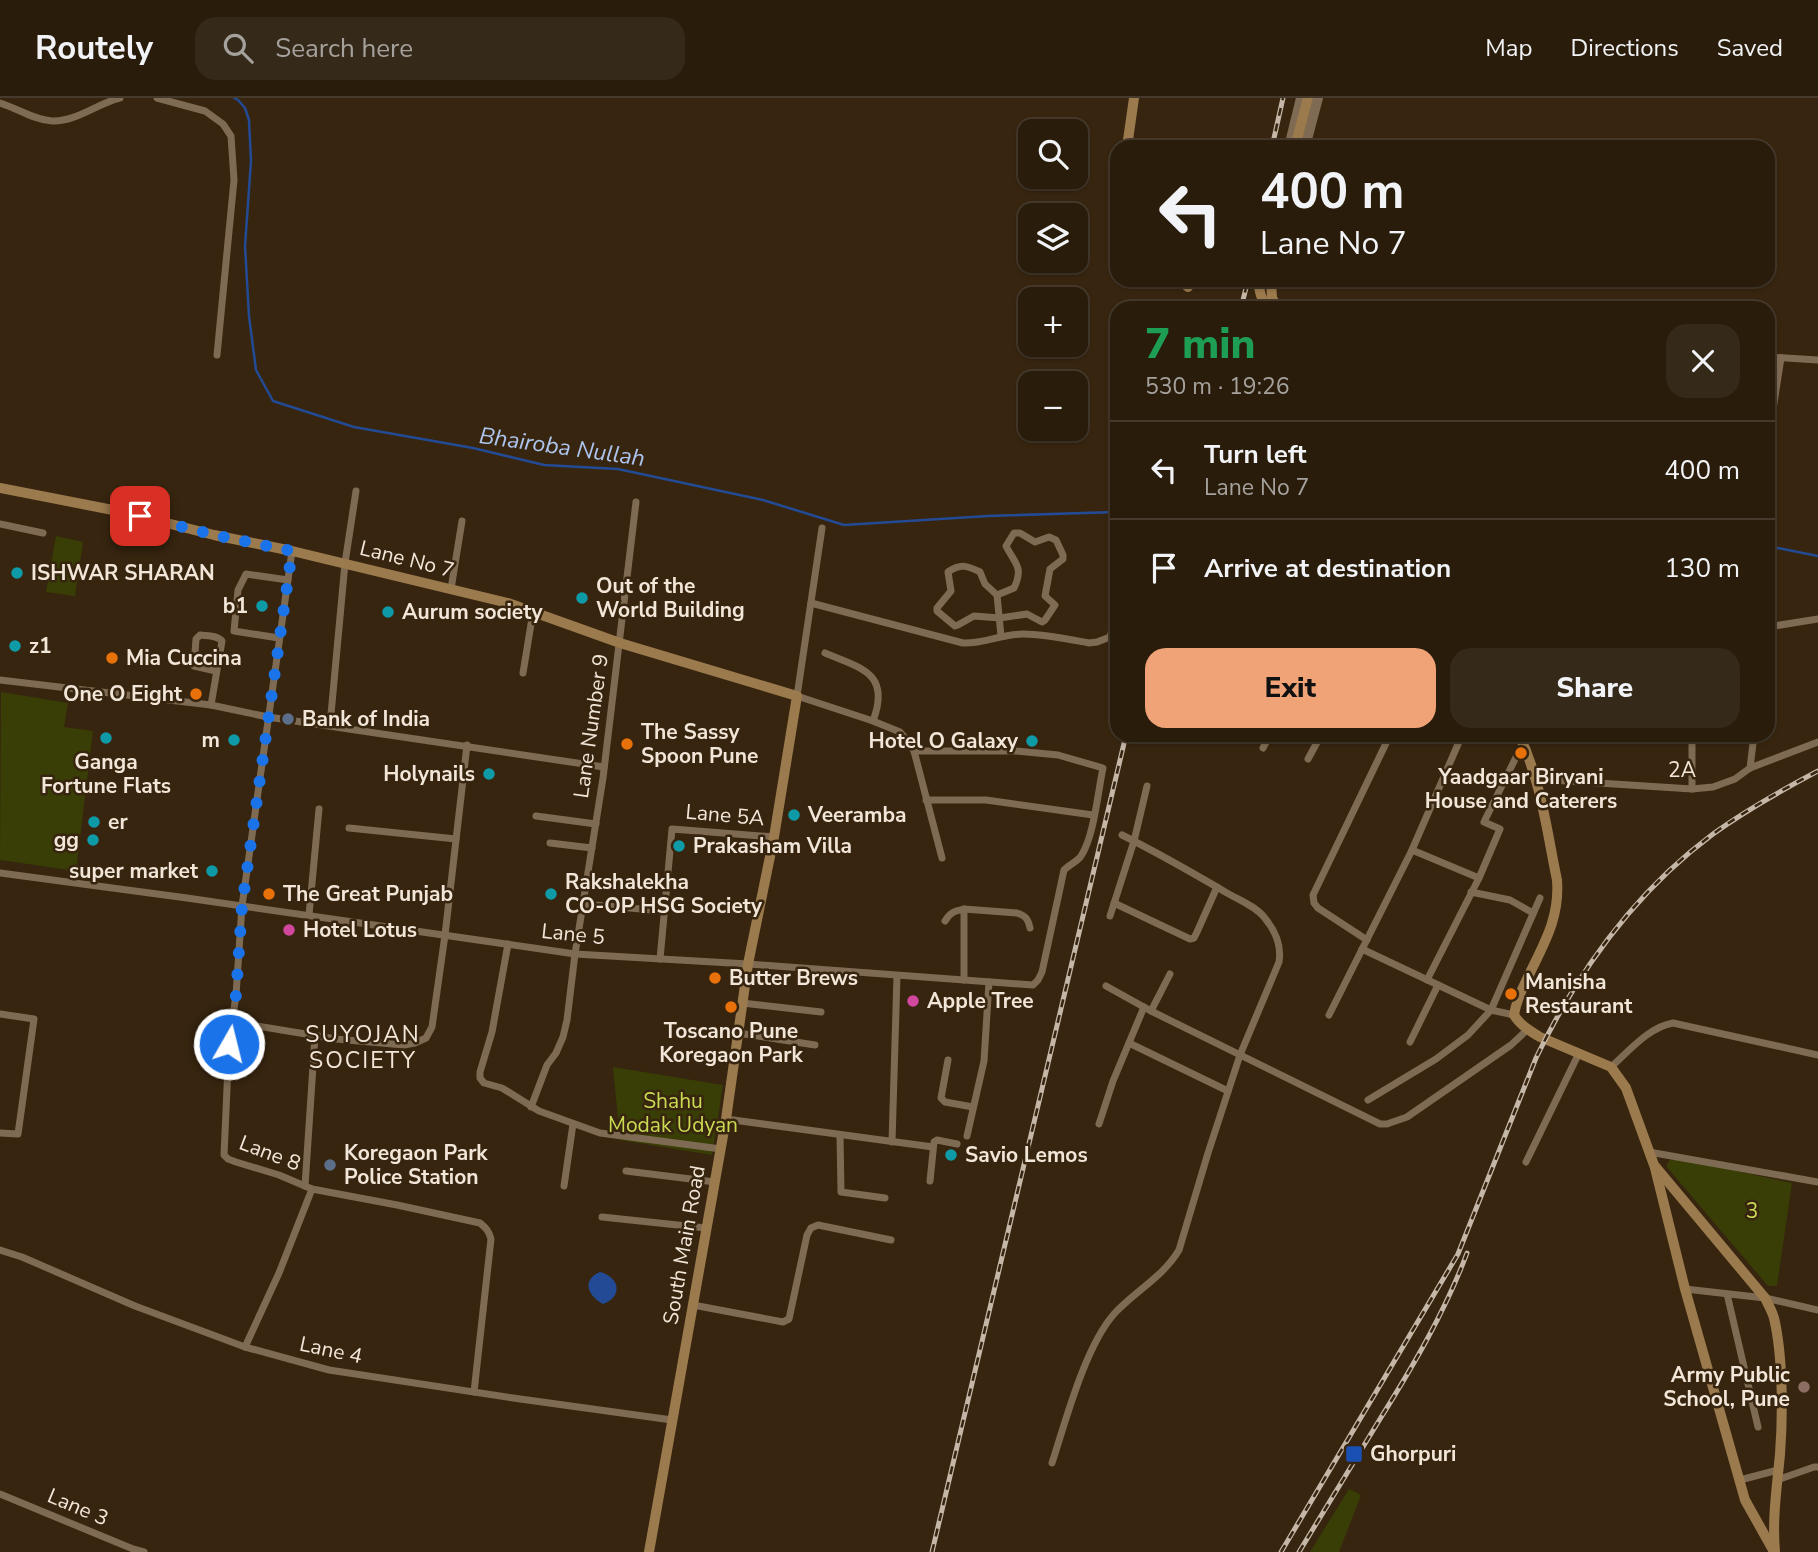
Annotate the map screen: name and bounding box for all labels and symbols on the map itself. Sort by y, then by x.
water label: Bhairoba Nullah [477,420,647,474]
pin [110,486,170,546]
street label: Lane No 7 [357,534,457,584]
place label: ISHWAR SHARAN [31,559,215,587]
marker: ISHWAR SHARAN [9,565,25,581]
place label: Out of the World Building [596,572,745,624]
marker: Out of the World Building [574,590,590,606]
place label: b1 [223,592,248,620]
marker: b1 [254,598,270,614]
place label: Aurum society [402,598,543,626]
marker: Aurum society [380,604,396,620]
place label: z1 [29,632,52,660]
marker: z1 [7,638,23,654]
place label: Mia Cuccina [126,644,242,672]
marker: Mia Cuccina [104,650,120,666]
street label: Lane Number 9 [567,652,615,800]
place label: One O Eight [63,680,183,708]
marker: One O Eight [188,686,204,702]
place label: Bank of India [302,705,430,733]
marker: Bank of India [280,711,296,727]
place label: The Sassy Spoon Pune [641,718,758,770]
place label: m [202,726,220,754]
place label: Hotel O Galaxy [868,727,1019,755]
marker: Ganga Fortune Flats [98,730,114,746]
marker: m [226,732,242,748]
marker: Hotel O Galaxy [1024,733,1040,749]
marker: The Sassy Spoon Pune [619,736,635,752]
marker: Yaadgaar Biryani House and Caterers [1513,745,1529,761]
place label: Ganga Fortune Flats [41,748,171,800]
street label: 2A [1668,756,1696,784]
place label: Holynails [383,760,475,788]
place label: Yaadgaar Biryani House and Caterers [1425,763,1617,815]
marker: Holynails [481,766,497,782]
street label: Lane 5A [684,798,766,832]
place label: Veeramba [807,801,907,829]
marker: Veeramba [786,807,802,823]
place label: er [108,808,128,836]
marker: er [86,814,102,830]
place label: gg [54,826,79,854]
marker: gg [85,832,101,848]
place label: Prakasham Villa [693,832,852,860]
marker: Prakasham Villa [671,838,687,854]
place label: super market [69,857,199,885]
marker: super market [204,863,220,879]
place label: Rakshalekha CO-OP HSG Society [565,868,763,920]
place label: The Great Punjab [283,880,453,908]
marker: The Great Punjab [261,886,277,902]
marker: Rakshalekha CO-OP HSG Society [543,886,559,902]
place label: Hotel Lotus [303,916,417,944]
street label: Lane 5 [540,917,606,951]
marker: Hotel Lotus [281,922,297,938]
place label: Butter Brews [729,964,858,992]
place label: Manisha Restaurant [1525,968,1633,1020]
marker: Butter Brews [707,970,723,986]
marker: Manisha Restaurant [1503,986,1519,1002]
place label: Apple Tree [927,987,1034,1015]
marker: Apple Tree [905,993,921,1009]
marker: Toscano Pune Koregaon Park [723,999,739,1015]
position arrow [192,1007,266,1081]
place label: Toscano Pune Koregaon Park [659,1017,804,1069]
district label: SUYOJAN SOCIETY [305,1019,421,1076]
park label: Shahu Modak Udyan [608,1087,738,1139]
street label: Lane 8 [235,1129,305,1177]
place label: Koregaon Park Police Station [344,1139,488,1191]
place label: Savio Lemos [965,1141,1088,1169]
marker: Savio Lemos [943,1147,959,1163]
marker: Koregaon Park Police Station [322,1157,338,1173]
street label: South Main Road [656,1163,712,1327]
park label: 3 [1746,1197,1758,1225]
street label: Lane 4 [297,1330,365,1370]
place label: Army Public School, Pune [1663,1361,1790,1413]
marker: Army Public School, Pune [1796,1379,1812,1395]
place label: Ghorpuri [1370,1440,1456,1468]
marker: Ghorpuri [1344,1444,1364,1464]
street label: Lane 3 [43,1482,113,1532]

